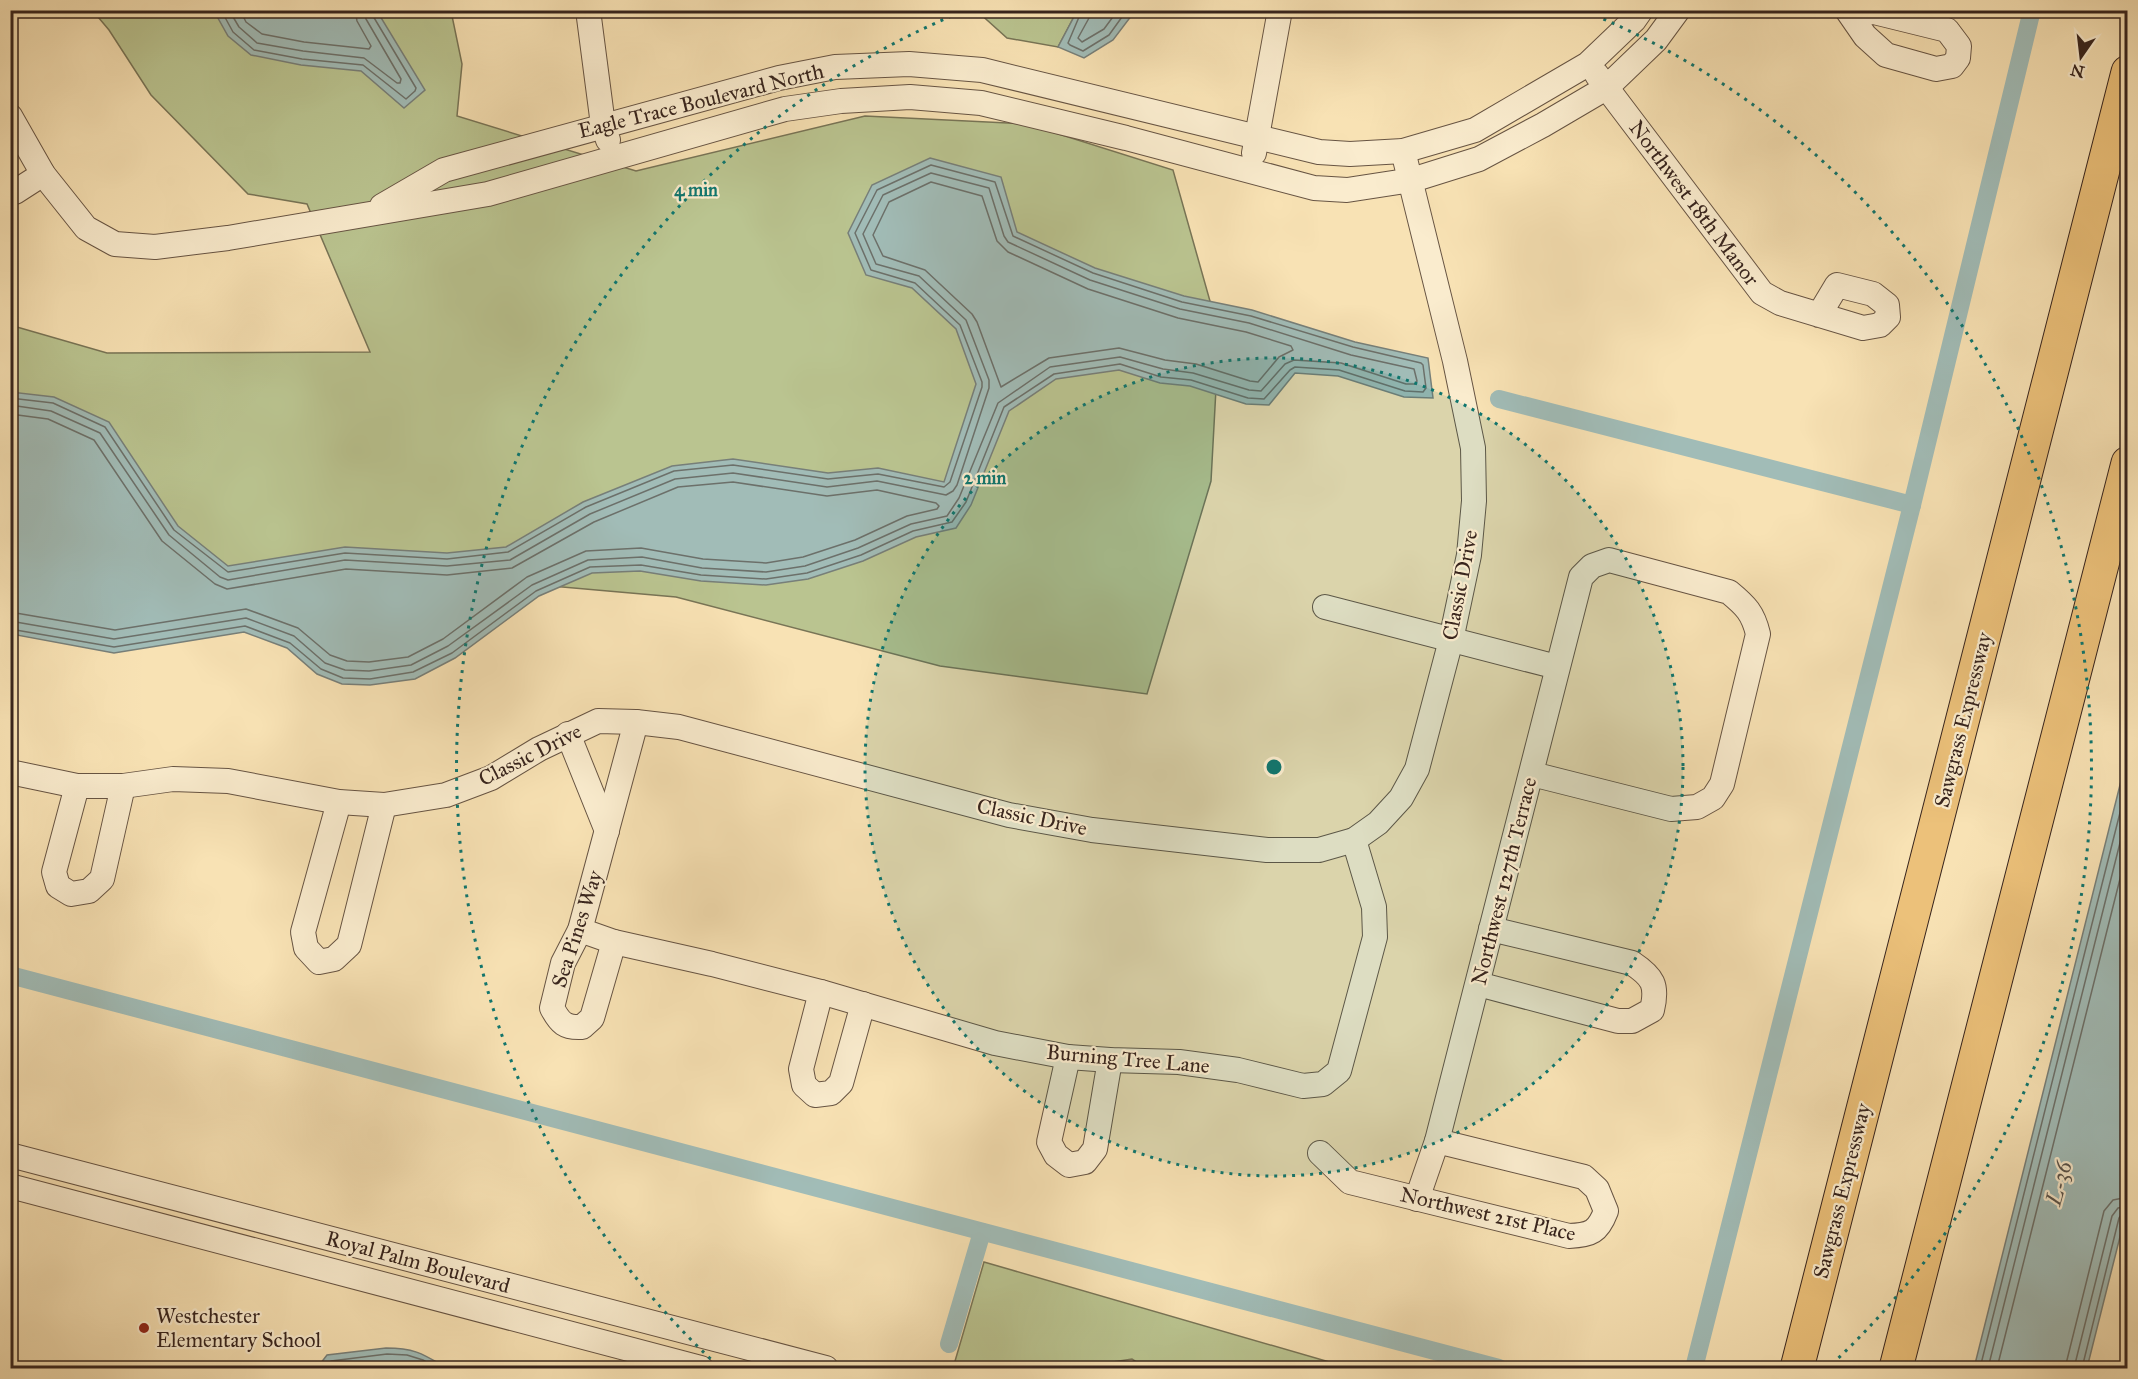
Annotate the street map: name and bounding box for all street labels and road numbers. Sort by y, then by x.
street label: Eagle Trace Boulevard North [575,58,827,144]
street label: Northwest 18th Manor [1623,115,1765,291]
street label: Classic Drive [1437,527,1483,642]
street label: Sawgrass Expressway [1929,629,1998,810]
street label: Classic Drive [474,718,586,792]
street label: Northwest 127th Terrace [1466,774,1542,988]
street label: Classic Drive [975,793,1090,841]
street label: Sea Pines Way [546,866,609,991]
street label: Burning Tree Lane [1045,1039,1211,1079]
street label: Sawgrass Expressway [1808,1100,1877,1281]
street label: Northwest 21st Place [1398,1181,1578,1247]
street label: Royal Palm Boulevard [323,1225,513,1299]

